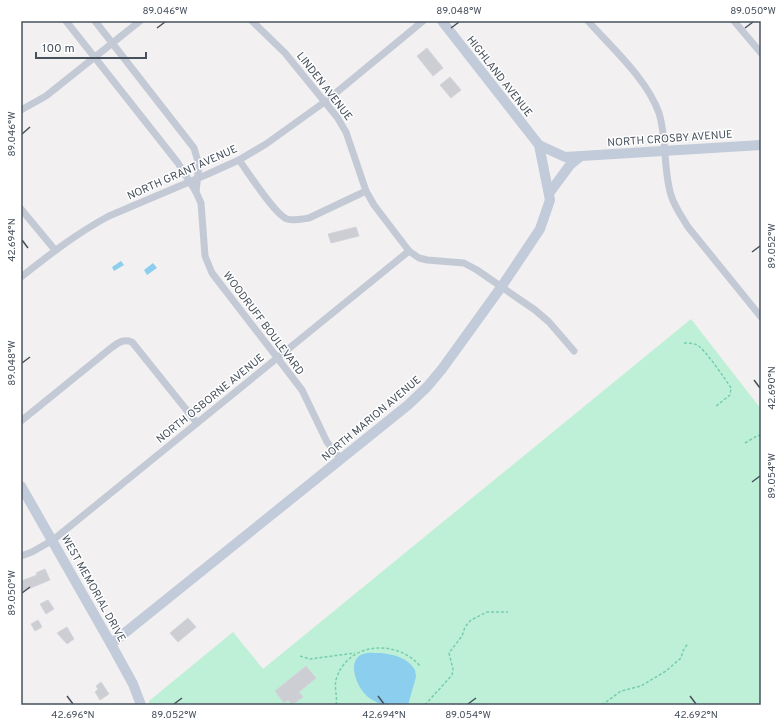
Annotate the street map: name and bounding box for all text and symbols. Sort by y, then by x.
text: 89.046°W [142,5,188,18]
text: 89.048°W [436,5,482,18]
text: 89.050°W [730,5,776,18]
street label: HIGHLAND AVENUE [463,33,535,120]
scale bar [36,34,146,60]
text: 100 m [42,41,75,57]
street label: LINDEN AVENUE [293,50,355,124]
text: 89.046°W [6,111,19,157]
street label: NORTH CROSBY AVENUE [607,128,733,150]
street label: NORTH GRANT AVENUE [125,142,240,204]
text: 42.694°N [6,218,19,262]
text: 89.052°W [766,223,779,269]
street label: WOODRUFF BOULEVARD [220,269,307,378]
text: 89.048°W [6,340,19,386]
street label: NORTH OSBORNE AVENUE [154,351,267,447]
text: 42.690°N [766,366,779,410]
street label: NORTH MARION AVENUE [319,373,424,464]
text: 89.054°W [766,453,779,499]
street label: WEST MEMORIAL DRIVE [58,533,128,644]
text: 89.050°W [6,570,19,616]
text: 42.696°N [51,709,95,722]
text: 89.052°W [151,709,197,722]
text: 42.694°N [362,709,406,722]
text: 89.054°W [445,709,491,722]
text: 42.692°N [674,709,718,722]

